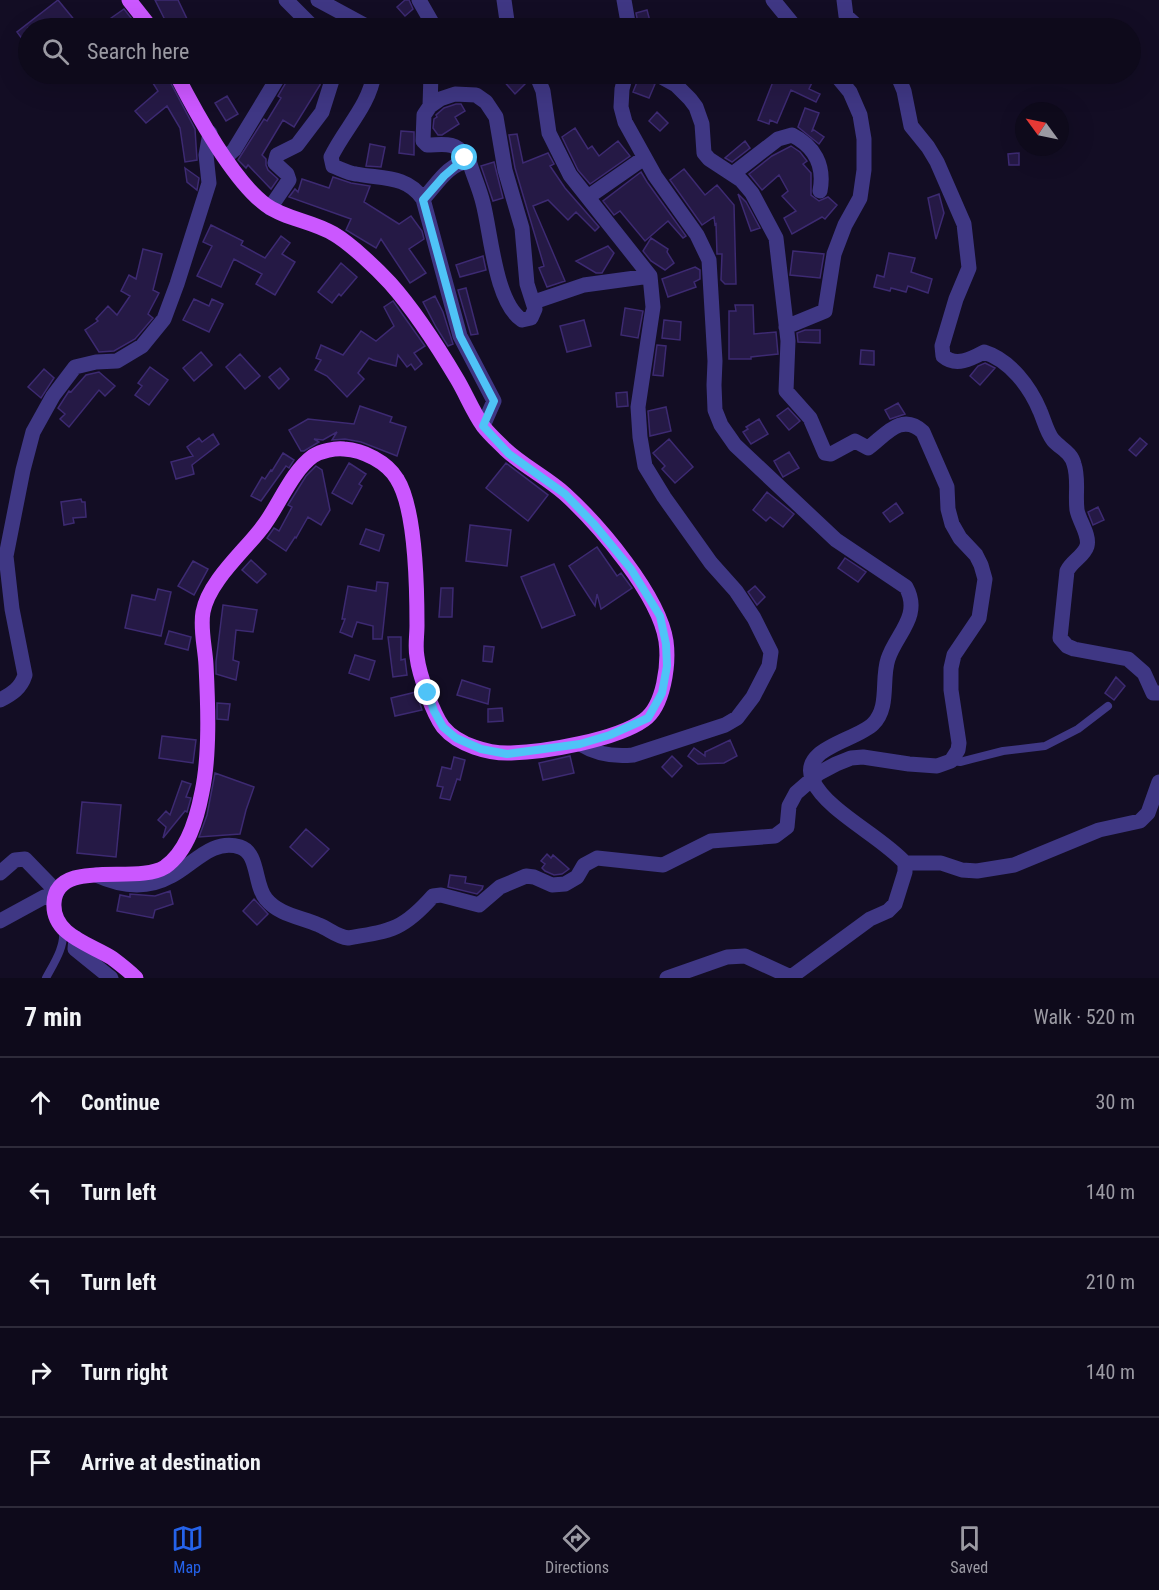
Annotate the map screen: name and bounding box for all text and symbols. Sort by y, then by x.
search box [18,18,1141,84]
icon: search [39,35,72,68]
text: Search here [87,39,189,64]
north arrow [1015,102,1069,156]
route start [451,144,477,170]
route end [414,679,440,705]
text: 7 min [24,1002,82,1032]
text: Walk · 520 m [1034,1005,1135,1029]
icon: ahead [24,1086,57,1119]
text: Continue [81,1090,160,1115]
text: 30 m [1096,1090,1135,1114]
icon: left [24,1176,57,1209]
text: Turn left [81,1180,156,1205]
text: 140 m [1086,1180,1135,1204]
icon: left [24,1266,57,1299]
text: Turn left [81,1270,156,1295]
text: 210 m [1086,1270,1135,1294]
icon: right [24,1356,57,1389]
text: Turn right [81,1360,168,1385]
text: 140 m [1086,1360,1135,1384]
icon: arrive [24,1446,57,1479]
text: Arrive at destination [81,1450,261,1475]
tab: Map [171,1522,204,1577]
tab: Directions [545,1522,609,1577]
tab: Saved [950,1522,988,1577]

